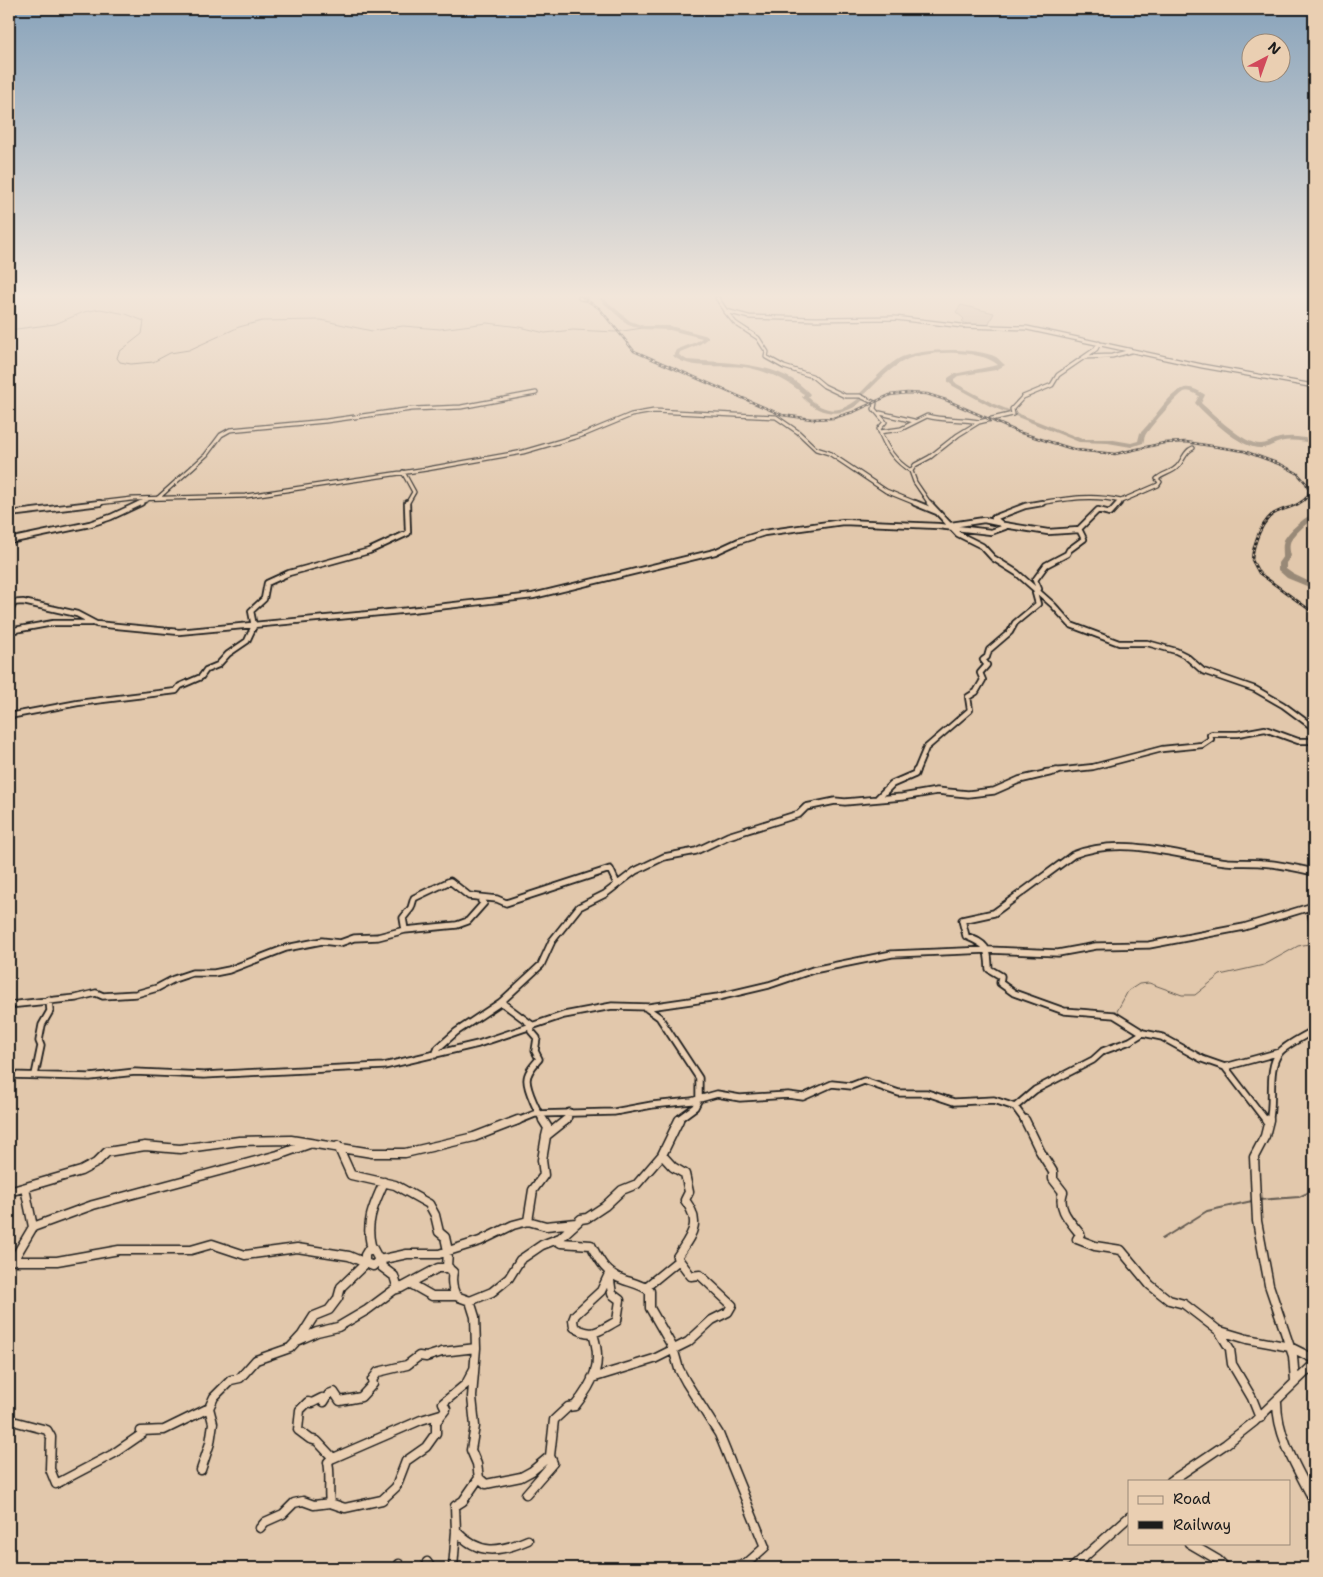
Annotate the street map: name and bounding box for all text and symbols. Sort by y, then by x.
north arrow [1240,32,1290,82]
text: N [1264,38,1285,59]
legend [1128,1480,1290,1544]
text: Road [1173,1489,1211,1509]
text: Railway [1173,1515,1231,1535]

